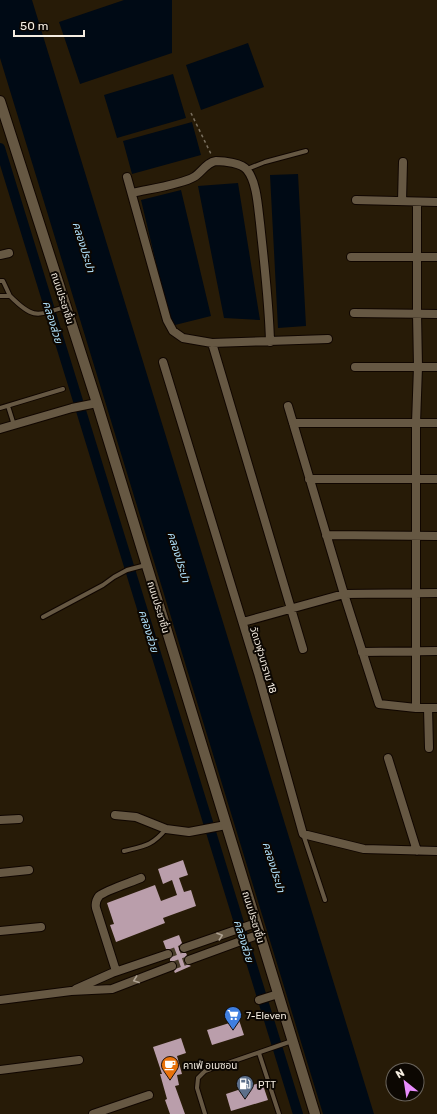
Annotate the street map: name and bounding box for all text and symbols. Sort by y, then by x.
scale bar [14,12,84,38]
text: 50 m [20,19,48,33]
water label: คลองประปา [70,220,98,274]
street label: ถนนประชาชื่น [48,270,78,326]
water label: คลองส่วย [40,299,66,346]
water label: คลองประปา [165,530,193,584]
street label: ถนนประชาชื่น [144,579,174,635]
water label: คลองส่วย [136,608,162,655]
street label: วัดเวฬุวนาราม 18 [247,626,279,695]
water label: คลองประปา [260,840,288,894]
street label: ถนนประชาชื่น [239,889,269,945]
water label: คลองส่วย [231,918,257,965]
one-way arrow [217,932,224,941]
one-way arrow [132,975,139,984]
supermarket icon: 7-Eleven [223,1005,243,1030]
place label: 7-Eleven [246,1010,286,1022]
cafe icon: คาเฟ่ อเมซอน [160,1055,180,1080]
place label: คาเฟ่ อเมซอน [183,1060,238,1072]
north arrow [385,1062,425,1102]
text: N [394,1066,407,1081]
fuel station icon: PTT [235,1074,255,1099]
place label: PTT [258,1079,276,1091]

